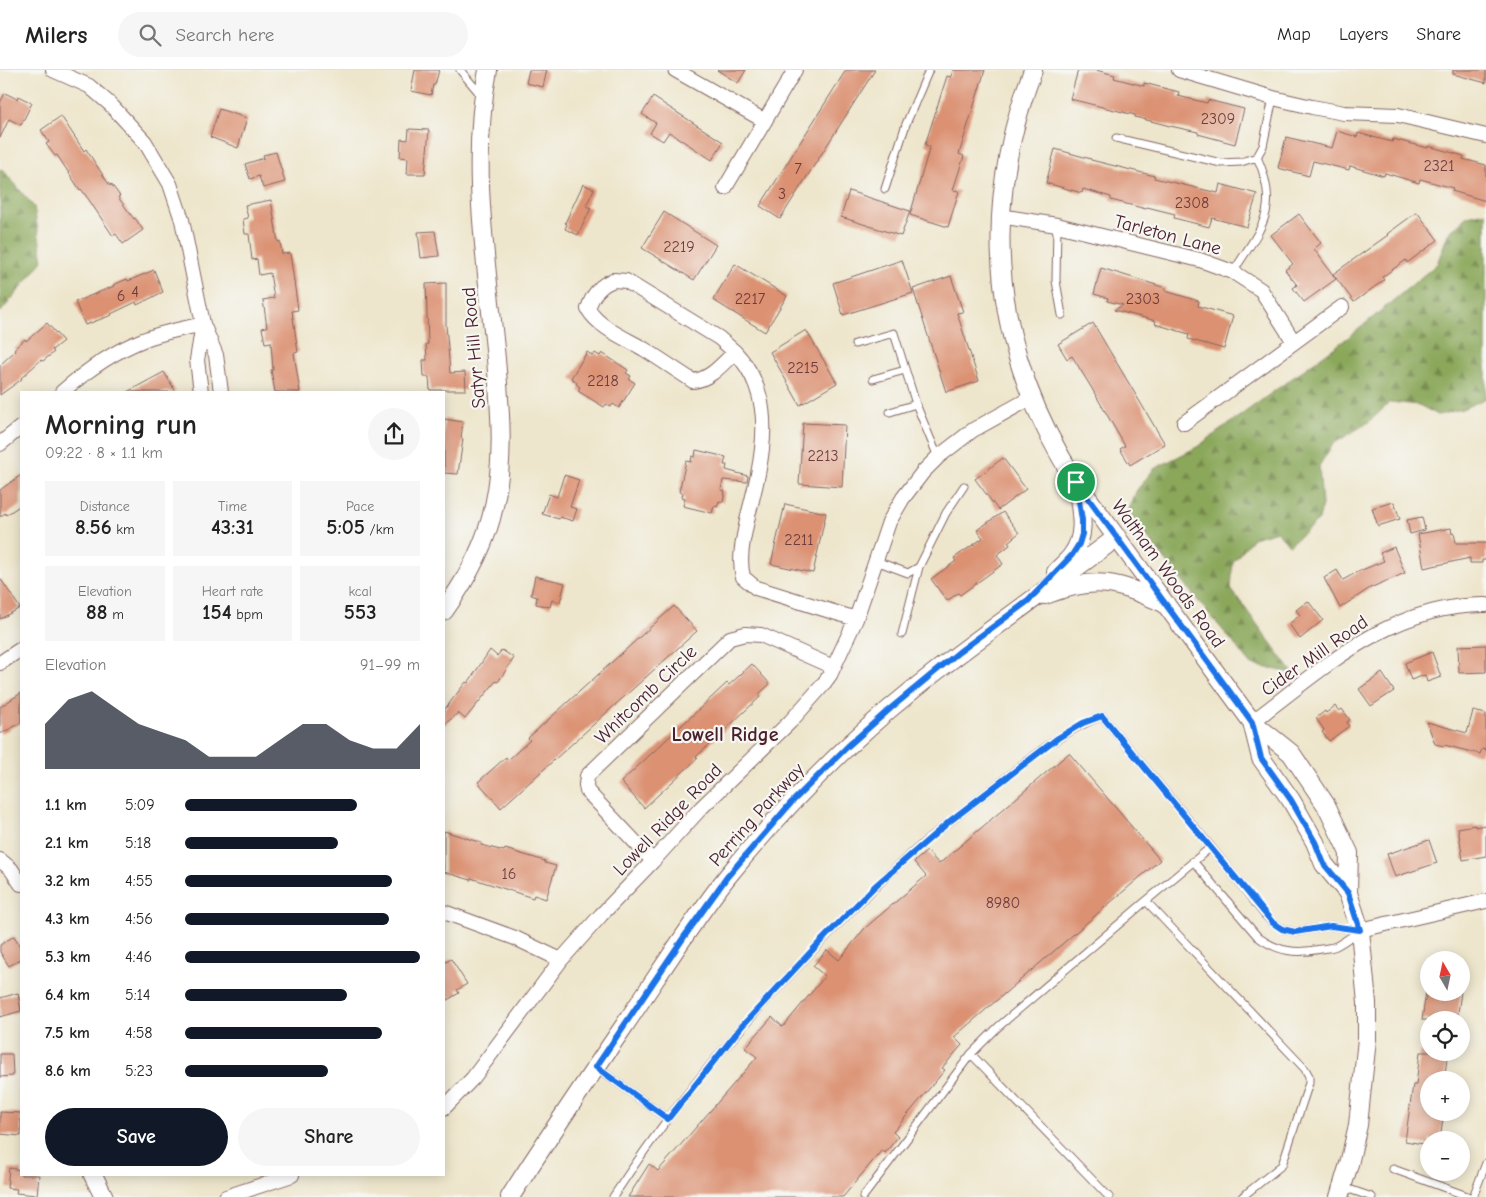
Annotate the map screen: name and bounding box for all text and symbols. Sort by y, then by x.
search box [118,12,468,57]
text: Milers [25,21,88,49]
icon: search [136,21,164,49]
text: Search here [176,24,274,46]
text: Map [1277,24,1311,45]
text: Layers [1339,24,1388,45]
text: Share [1416,24,1461,45]
house number: 2309 [1201,110,1235,128]
house number: 2321 [1423,157,1455,175]
house number: 7 [794,160,802,178]
house number: 3 [778,185,786,203]
house number: 2308 [1175,194,1209,212]
street label: Tarleton Lane [1112,210,1224,260]
house number: 2219 [663,238,695,256]
house number: 4 [131,283,139,301]
street label: Satyr Hill Road [458,286,490,410]
house number: 6 [117,287,125,305]
house number: 2217 [735,290,766,308]
house number: 2303 [1126,290,1160,308]
house number: 2215 [787,359,819,377]
house number: 2218 [587,372,619,390]
button: share [368,408,420,460]
text: Morning run [45,409,197,441]
text: 09:22 · 8 × 1.1 km [45,444,163,462]
house number: 2213 [807,447,839,465]
pin [1055,461,1097,503]
icon: arrive [1062,468,1090,496]
street label: Waltham Woods Road [1107,495,1229,652]
text: Distance [80,498,130,515]
text: Time [218,498,247,515]
text: Pace [346,498,374,515]
text: 8.56 [75,515,112,539]
text: 43:31 [211,515,254,539]
text: 5:05 [326,515,365,539]
text: km [112,521,135,538]
text: /km [365,521,394,538]
house number: 2211 [784,531,814,549]
text: Elevation [78,583,132,600]
text: Heart rate [202,583,263,600]
text: kcal [348,583,372,600]
text: 88 [86,600,107,624]
text: 154 [202,600,232,624]
text: 553 [344,600,376,624]
text: m [107,606,124,623]
text: bpm [232,606,263,623]
street label: Cider Mill Road [1257,611,1372,701]
street label: Whitcomb Circle [590,641,701,749]
text: Elevation [45,656,106,674]
text: 91–99 m [360,656,420,674]
district label: Lowell Ridge [671,723,779,746]
street label: Perring Parkway [705,758,809,871]
street label: Lowell Ridge Road [609,759,727,880]
text: 1.1 km [45,796,87,814]
text: 5:09 [125,796,155,814]
text: 2.1 km [45,834,88,852]
text: 5:18 [125,834,151,852]
house number: 16 [501,865,517,883]
text: 3.2 km [45,872,90,890]
text: 4:55 [125,872,153,890]
house number: 8980 [986,894,1020,912]
text: 4.3 km [45,910,90,928]
text: 4:56 [125,910,153,928]
text: 5.3 km [45,948,91,966]
text: 4:46 [125,948,152,966]
north arrow [1420,951,1470,1001]
map controls [1420,951,1470,1181]
text: 6.4 km [45,986,90,1004]
text: 5:14 [125,986,151,1004]
button: locate [1420,1011,1470,1061]
text: 7.5 km [45,1024,90,1042]
text: 4:58 [125,1024,153,1042]
text: 8.6 km [45,1062,91,1080]
text: 5:23 [125,1062,153,1080]
button: + [1420,1071,1470,1121]
button: Save [45,1108,228,1166]
button: Share [238,1108,420,1166]
button: − [1420,1131,1470,1181]

